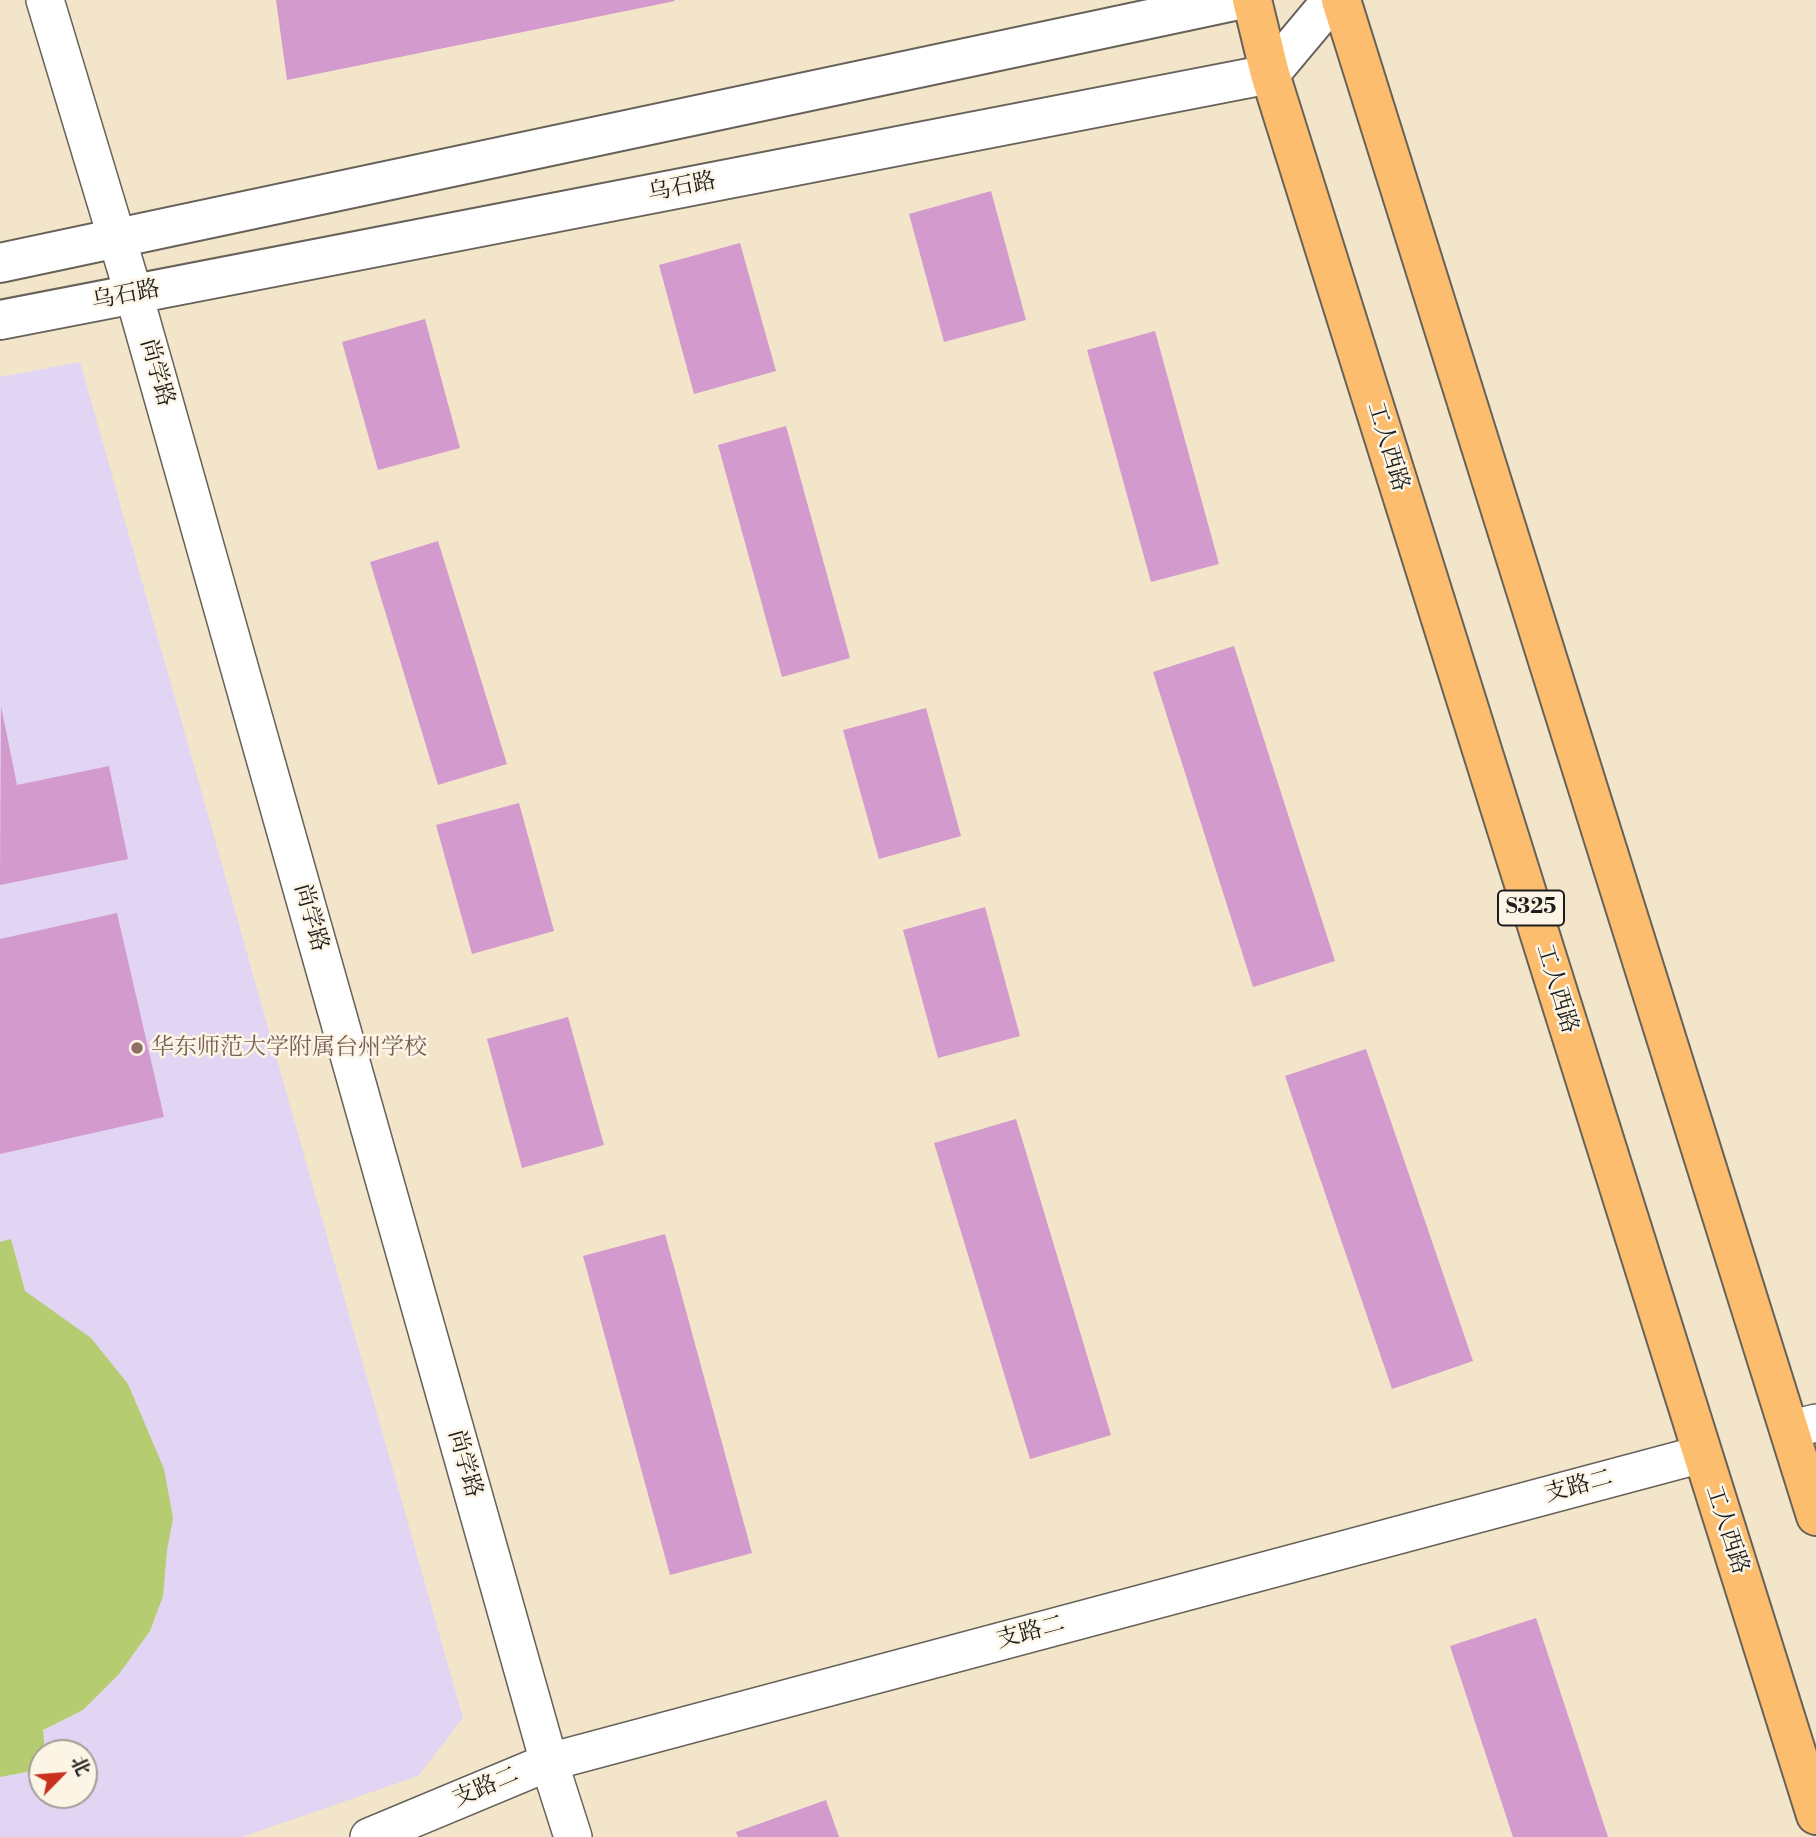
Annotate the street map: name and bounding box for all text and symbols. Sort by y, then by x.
street label: 乌石路 [646,168,718,208]
street label: 乌石路 [90,276,162,316]
street label: 尚学路 [133,336,179,410]
street label: 工人西路 [1360,399,1414,495]
street label: 尚学路 [287,881,333,955]
road number: S325 [1498,890,1564,926]
street label: 工人西路 [1529,941,1583,1037]
place label: 华东师范大学附属台州学校 [151,1034,427,1062]
marker: 华东师范大学附属台州学校 [129,1040,145,1056]
street label: 尚学路 [441,1427,487,1501]
street label: 支路二 [1542,1465,1616,1509]
street label: 工人西路 [1699,1482,1753,1578]
street label: 支路二 [994,1611,1068,1655]
north arrow [28,1739,98,1809]
text: 北 [65,1752,95,1780]
street label: 支路二 [449,1762,523,1814]

